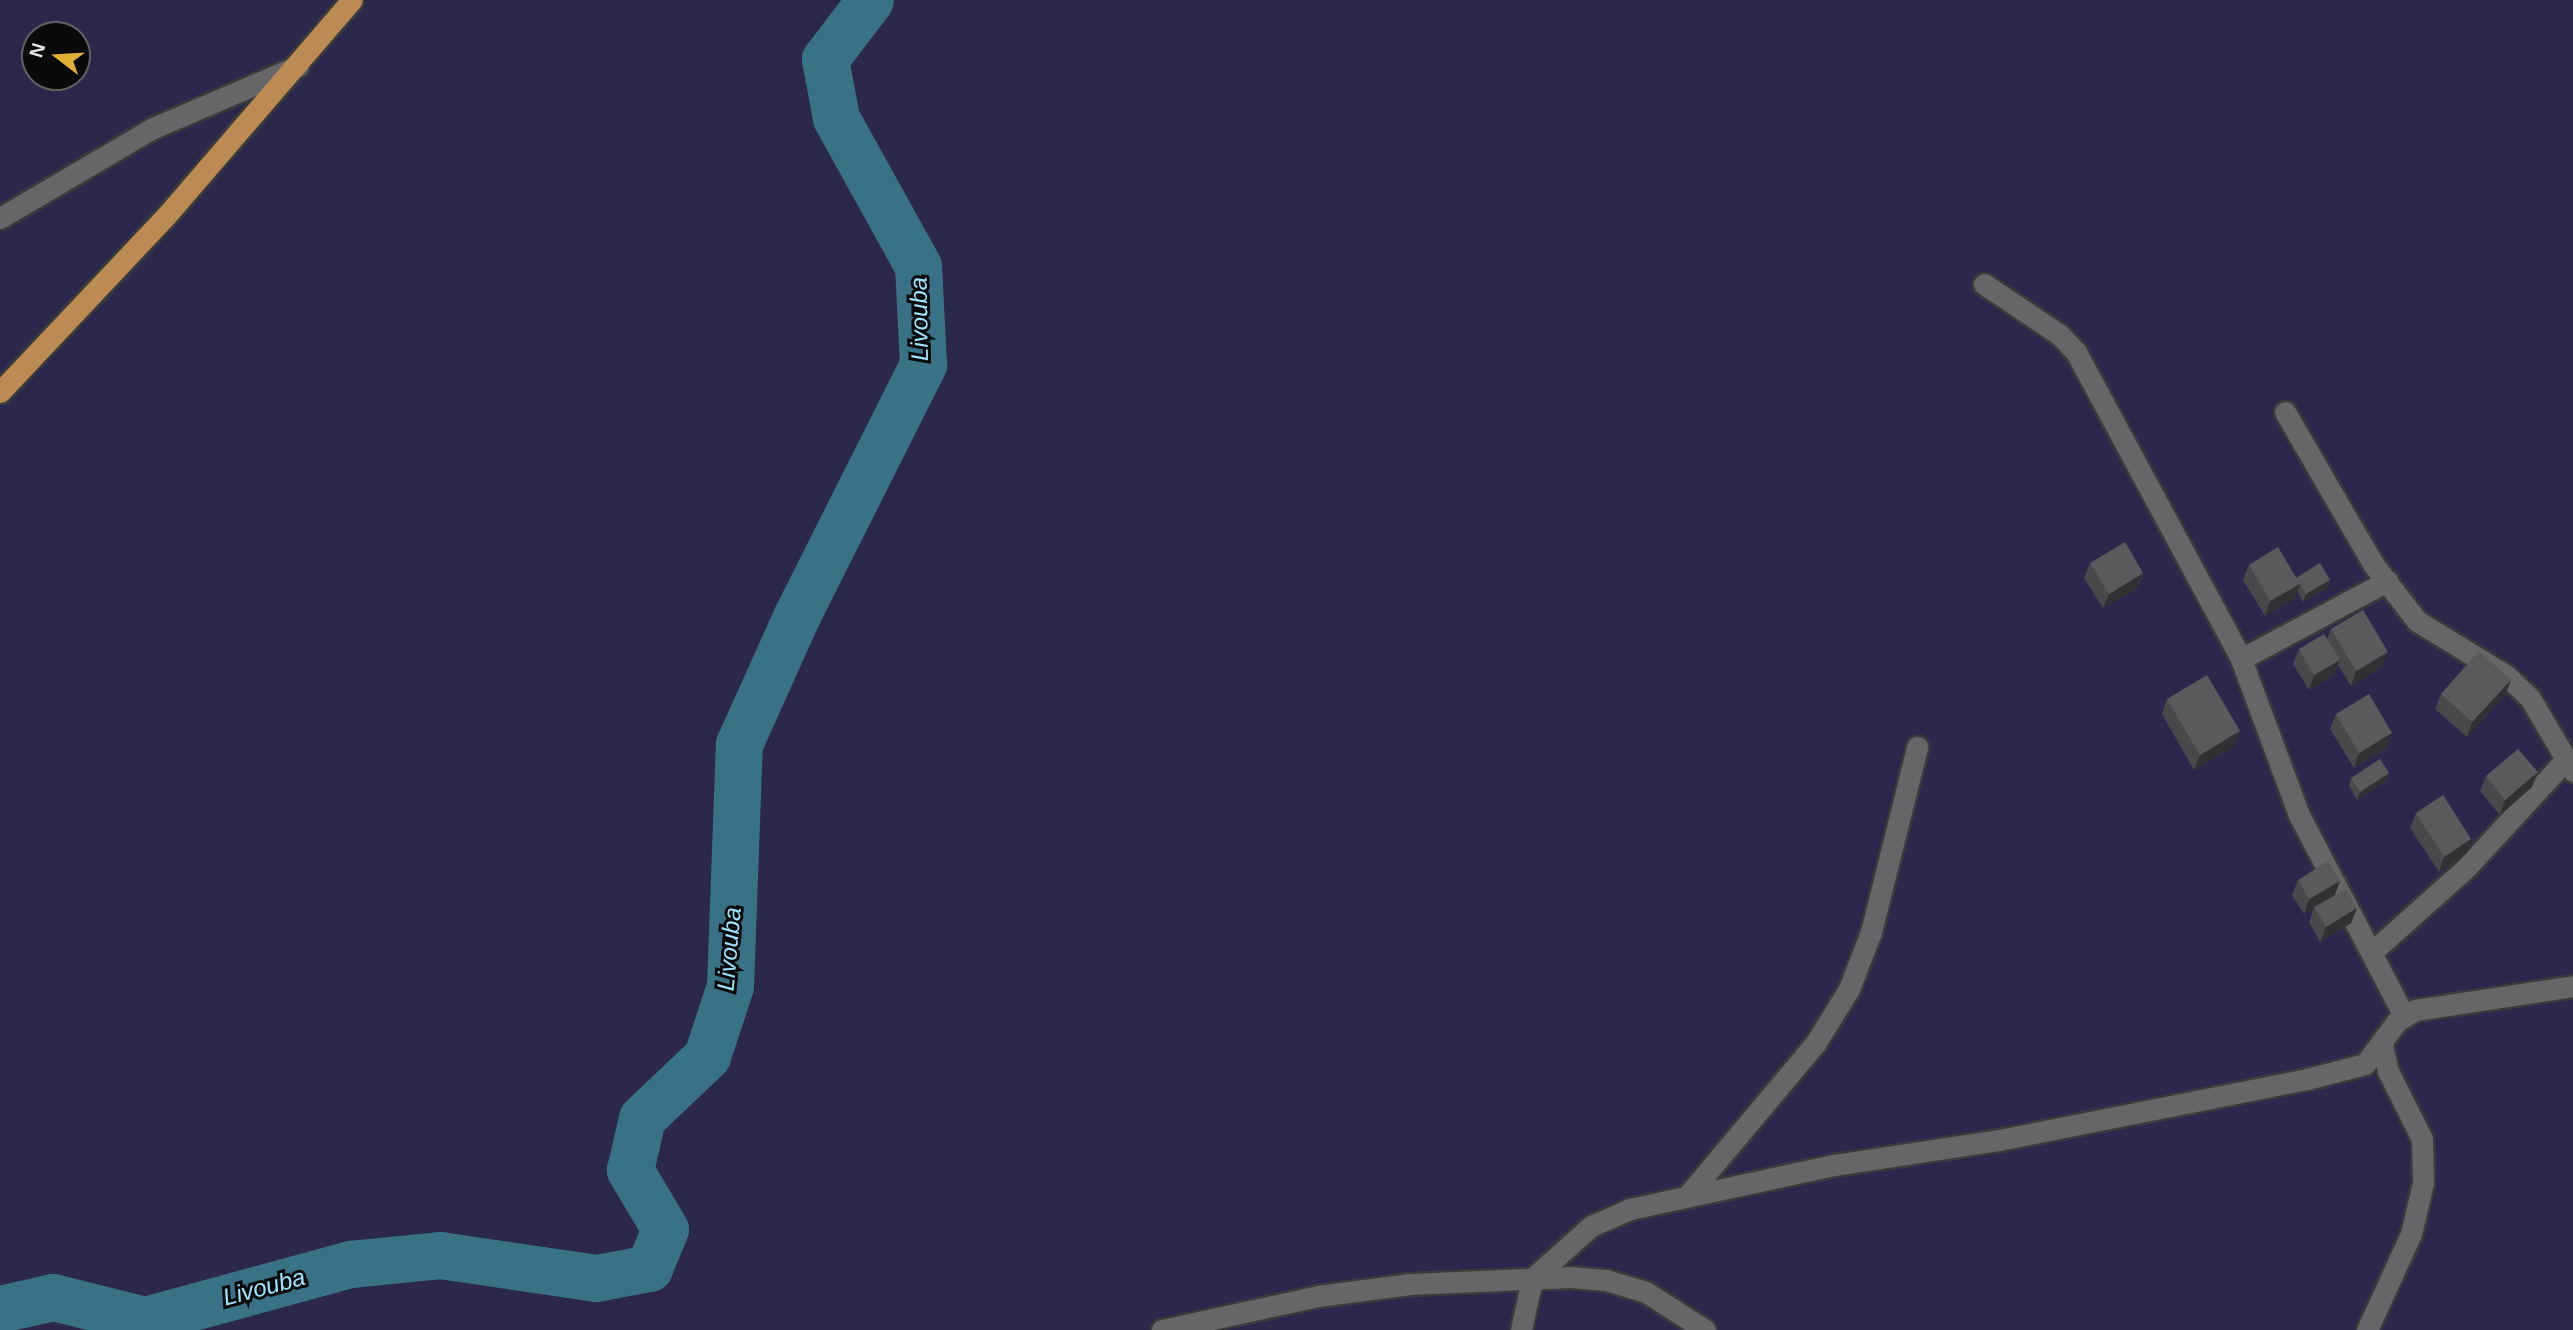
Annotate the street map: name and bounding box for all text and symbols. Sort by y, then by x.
north arrow [21,21,91,91]
text: N [25,41,49,60]
water label: Livouba [904,277,934,361]
water label: Livouba [711,906,747,992]
water label: Livouba [220,1262,308,1312]

